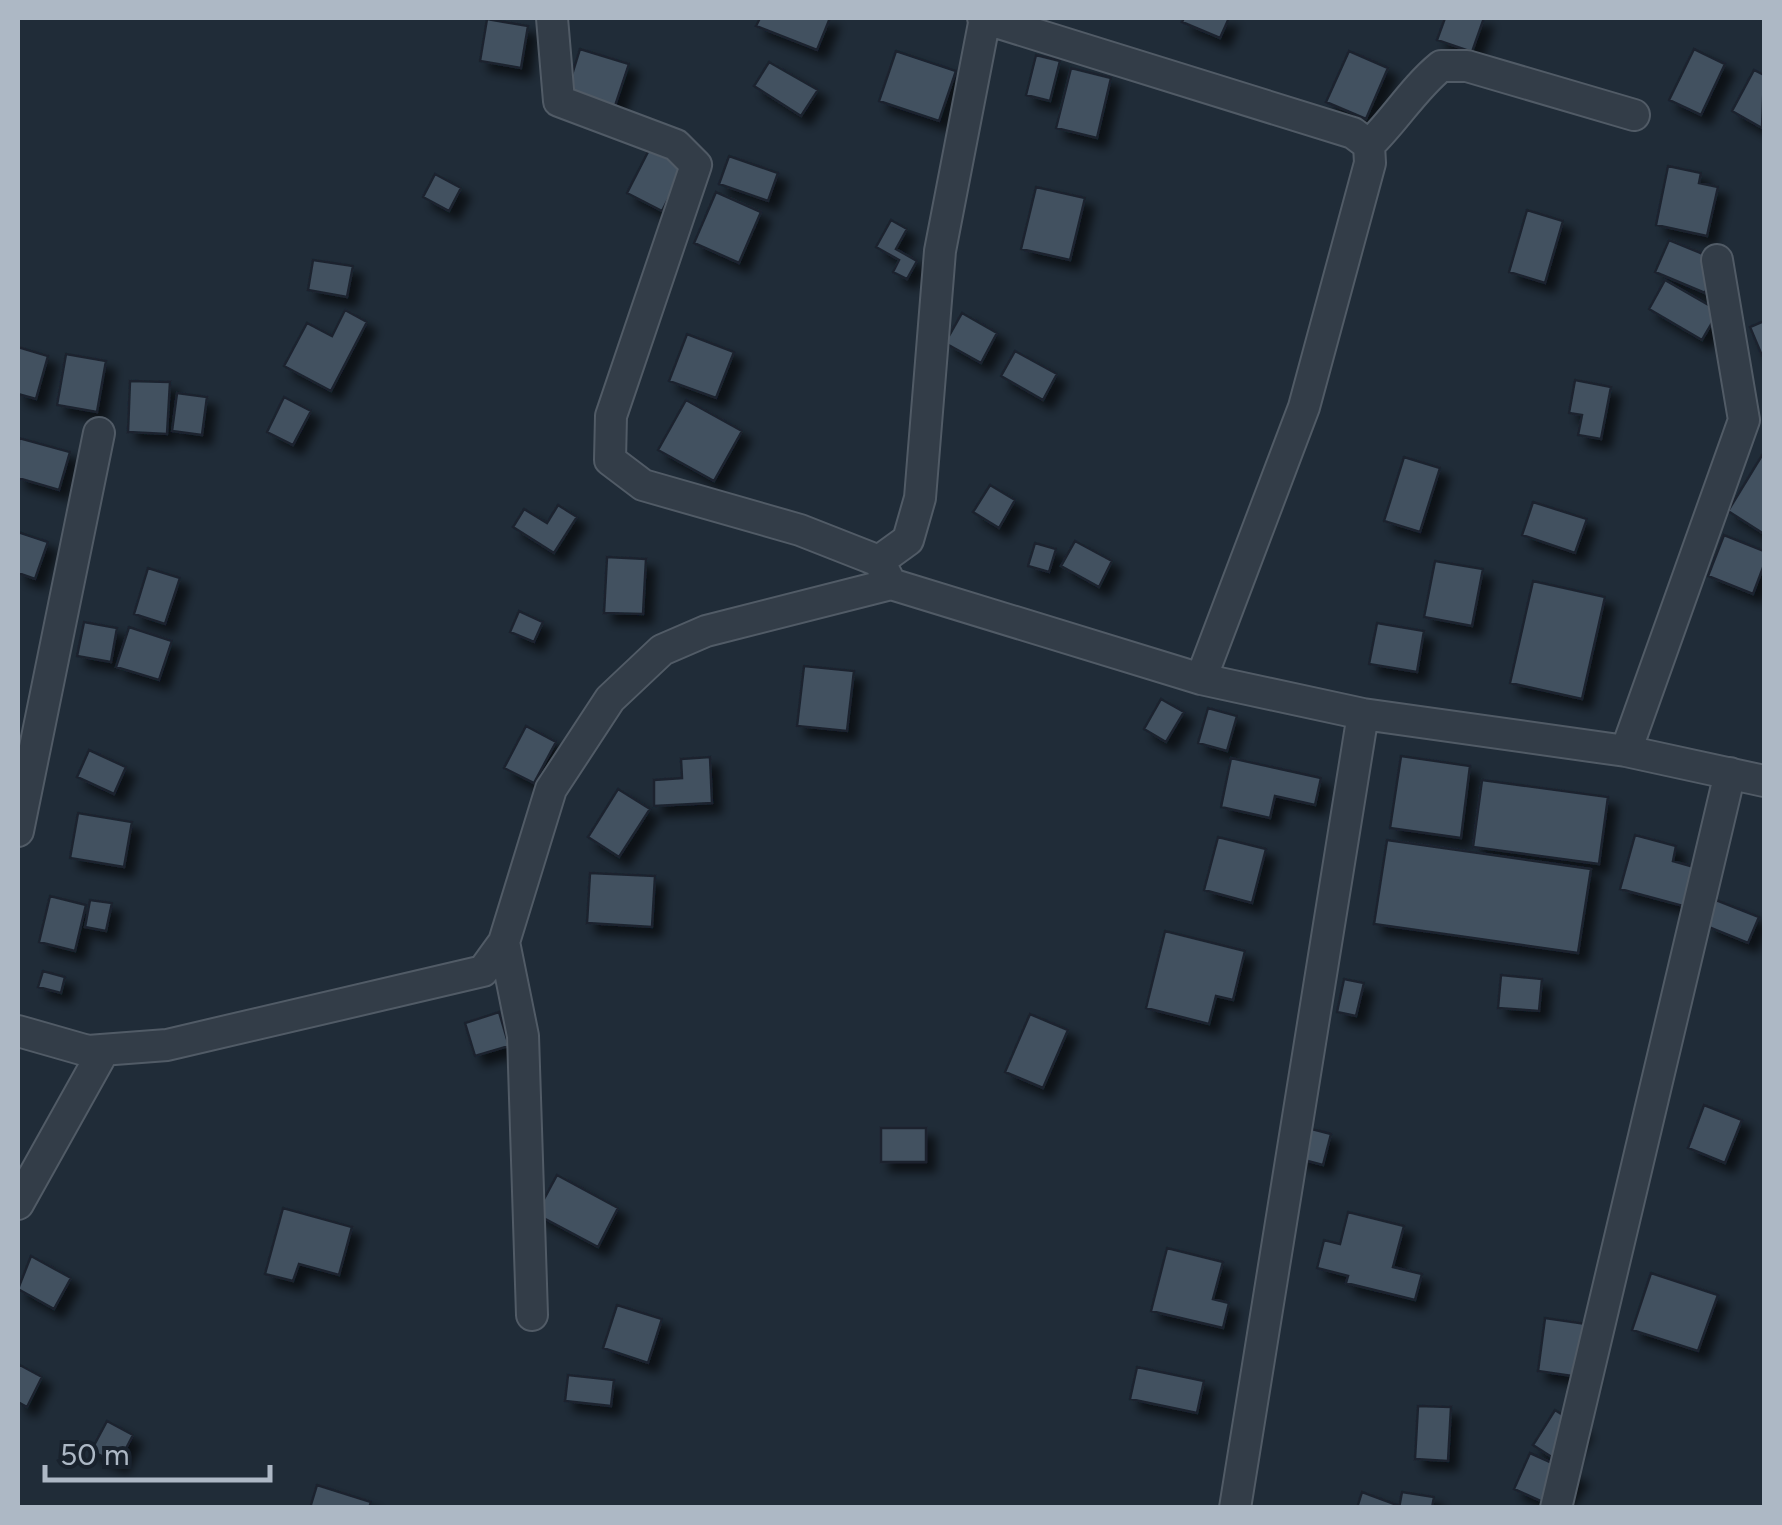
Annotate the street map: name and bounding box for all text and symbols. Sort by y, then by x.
scale bar [45,1420,270,1482]
text: 50 m [60,1436,129,1473]

